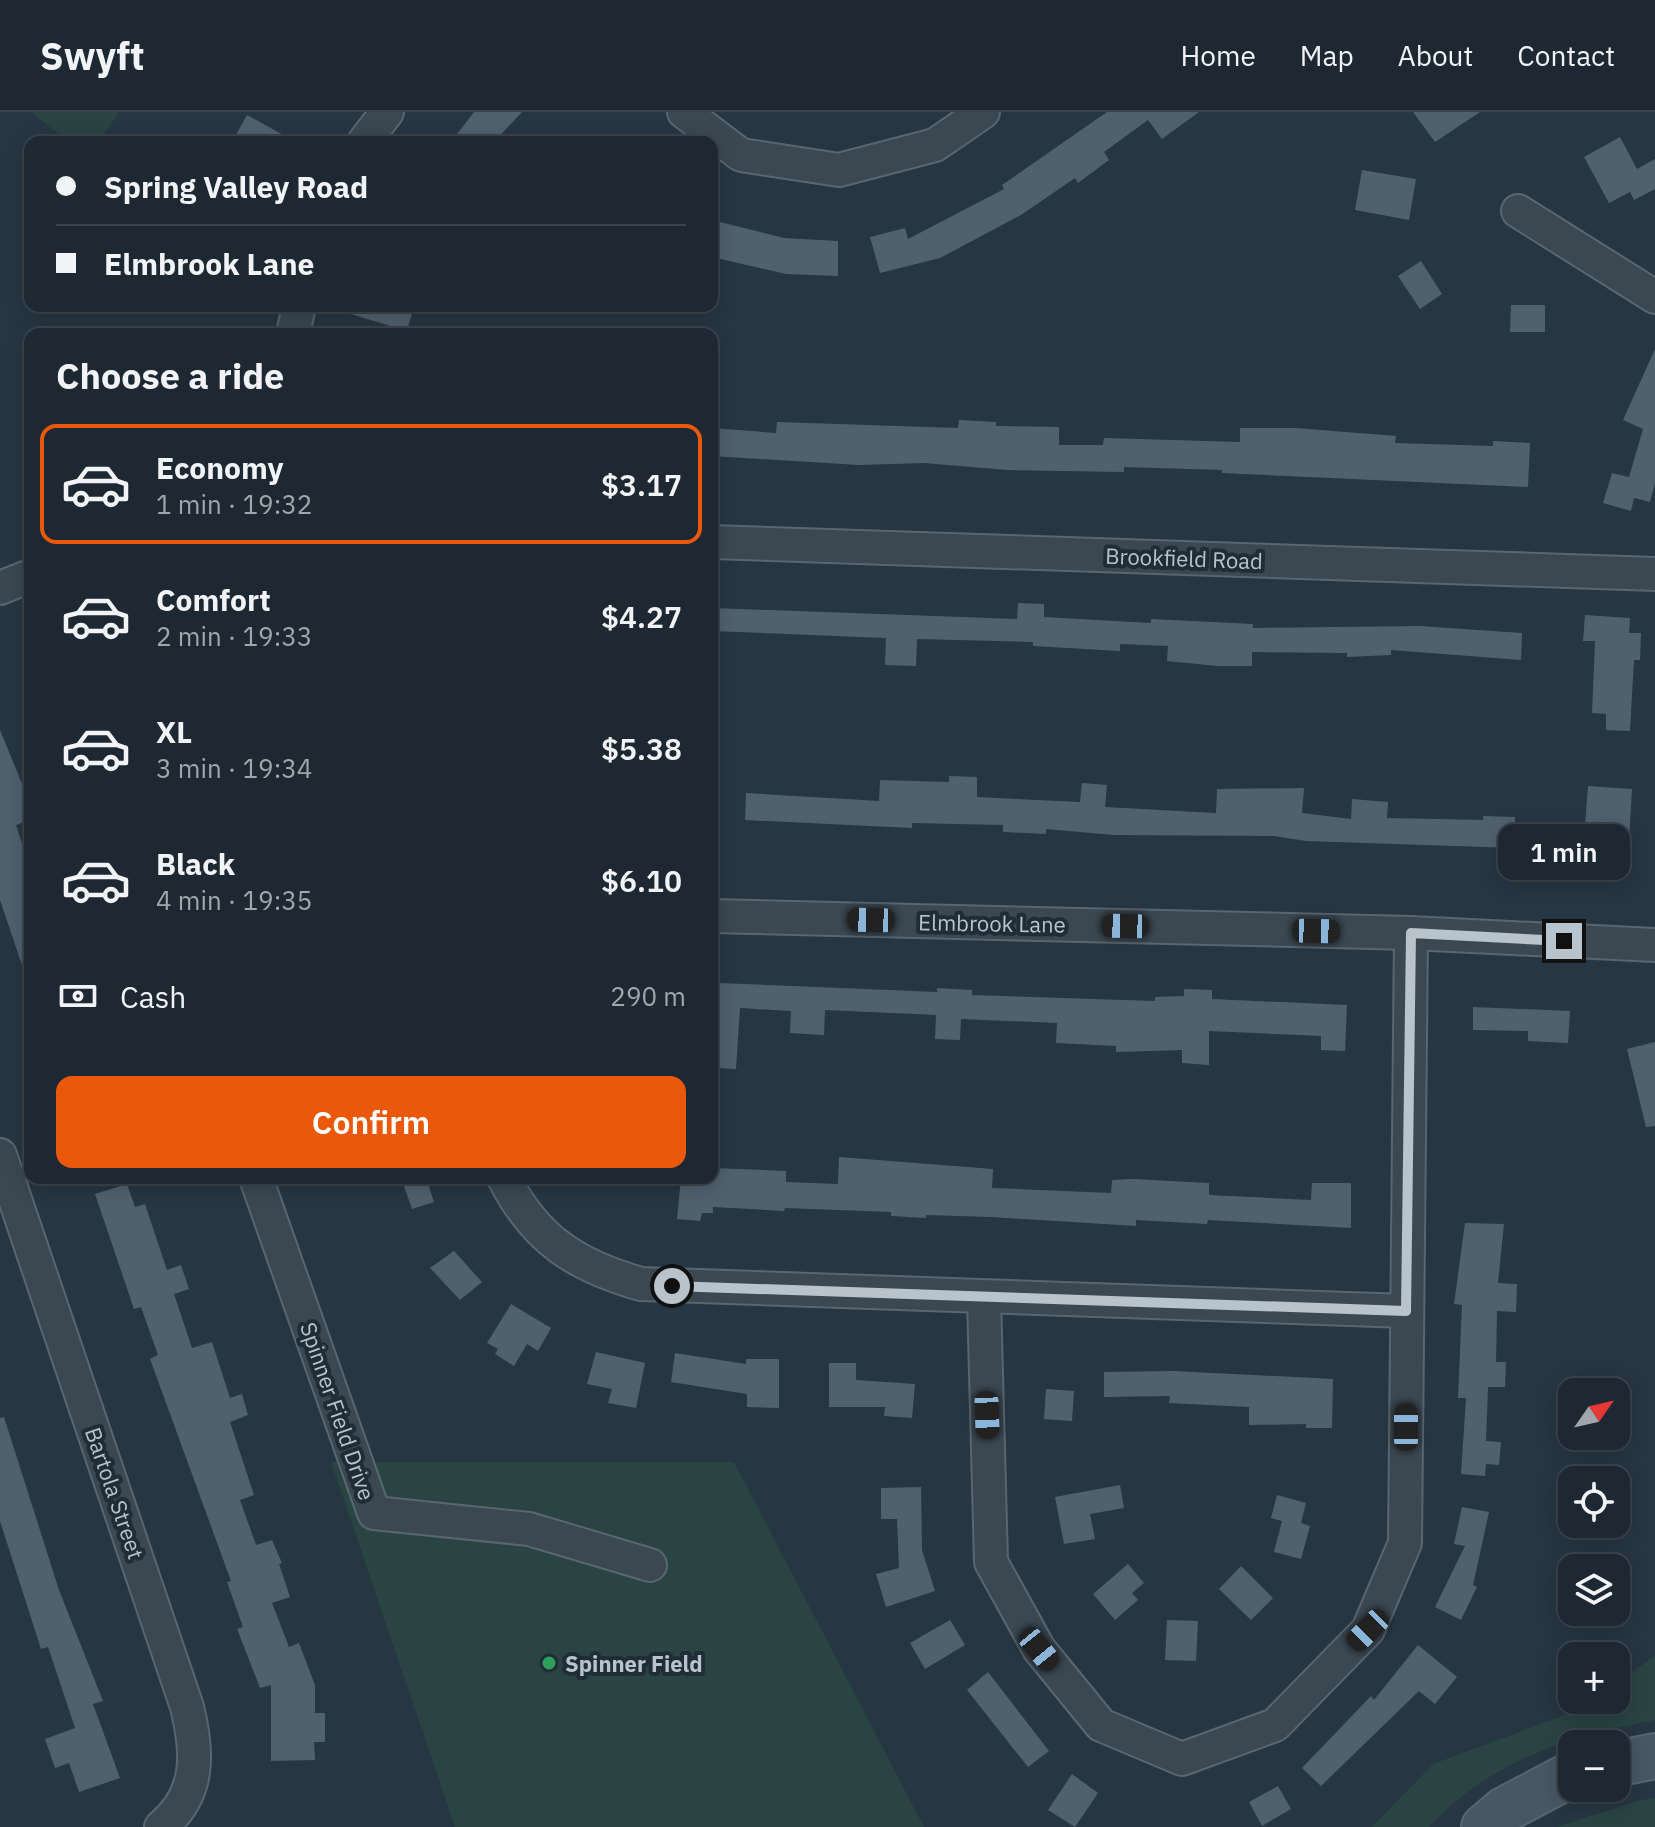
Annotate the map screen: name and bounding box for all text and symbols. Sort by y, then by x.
text: Swyft [40,31,145,80]
text: Home [1180,37,1256,74]
text: Map [1300,37,1354,74]
text: About [1398,37,1473,74]
text: Contact [1517,37,1615,74]
text: Spring Valley Road [104,167,368,206]
text: Elmbrook Lane [104,244,314,283]
text: Choose a ride [56,352,284,399]
icon: car [60,448,132,520]
text: Economy [156,448,284,487]
text: $3.17 [601,465,682,504]
text: 1 min · 19:32 [156,487,312,521]
street label: Brookfield Road [1105,541,1263,575]
icon: car [60,580,132,652]
text: Comfort [156,580,271,619]
text: $4.27 [601,597,682,636]
text: 2 min · 19:33 [156,619,312,653]
icon: car [60,712,132,784]
text: XL [156,712,192,751]
text: $5.38 [601,729,682,768]
text: 3 min · 19:34 [156,751,312,785]
callout: 1 min [1498,825,1630,881]
text: 1 min [1530,835,1598,869]
icon: car [60,844,132,916]
text: Black [156,844,235,883]
text: $6.10 [601,861,682,900]
text: 4 min · 19:35 [156,883,312,917]
street label: Elmbrook Lane [918,907,1066,939]
car [847,908,895,932]
car [1101,914,1149,938]
car [1292,919,1340,943]
route end [1546,923,1582,959]
icon: cash [56,974,100,1018]
text: Cash [120,977,186,1016]
text: 290 m [610,979,686,1013]
button: Confirm [56,1076,686,1168]
route start [654,1268,690,1304]
street label: Spinner Field Drive [294,1318,382,1504]
north arrow [1558,1378,1630,1450]
map controls [1558,1378,1630,1802]
car [974,1391,1000,1439]
car [1394,1403,1418,1451]
street label: Bartola Street [79,1423,151,1563]
button: locate [1558,1466,1630,1538]
button: layers [1558,1554,1630,1626]
car [1343,1605,1393,1655]
car [1015,1623,1063,1675]
button: + [1558,1642,1630,1714]
place label: Spinner Field [565,1649,703,1678]
marker: Spinner Field [540,1654,558,1672]
button: − [1558,1730,1630,1802]

